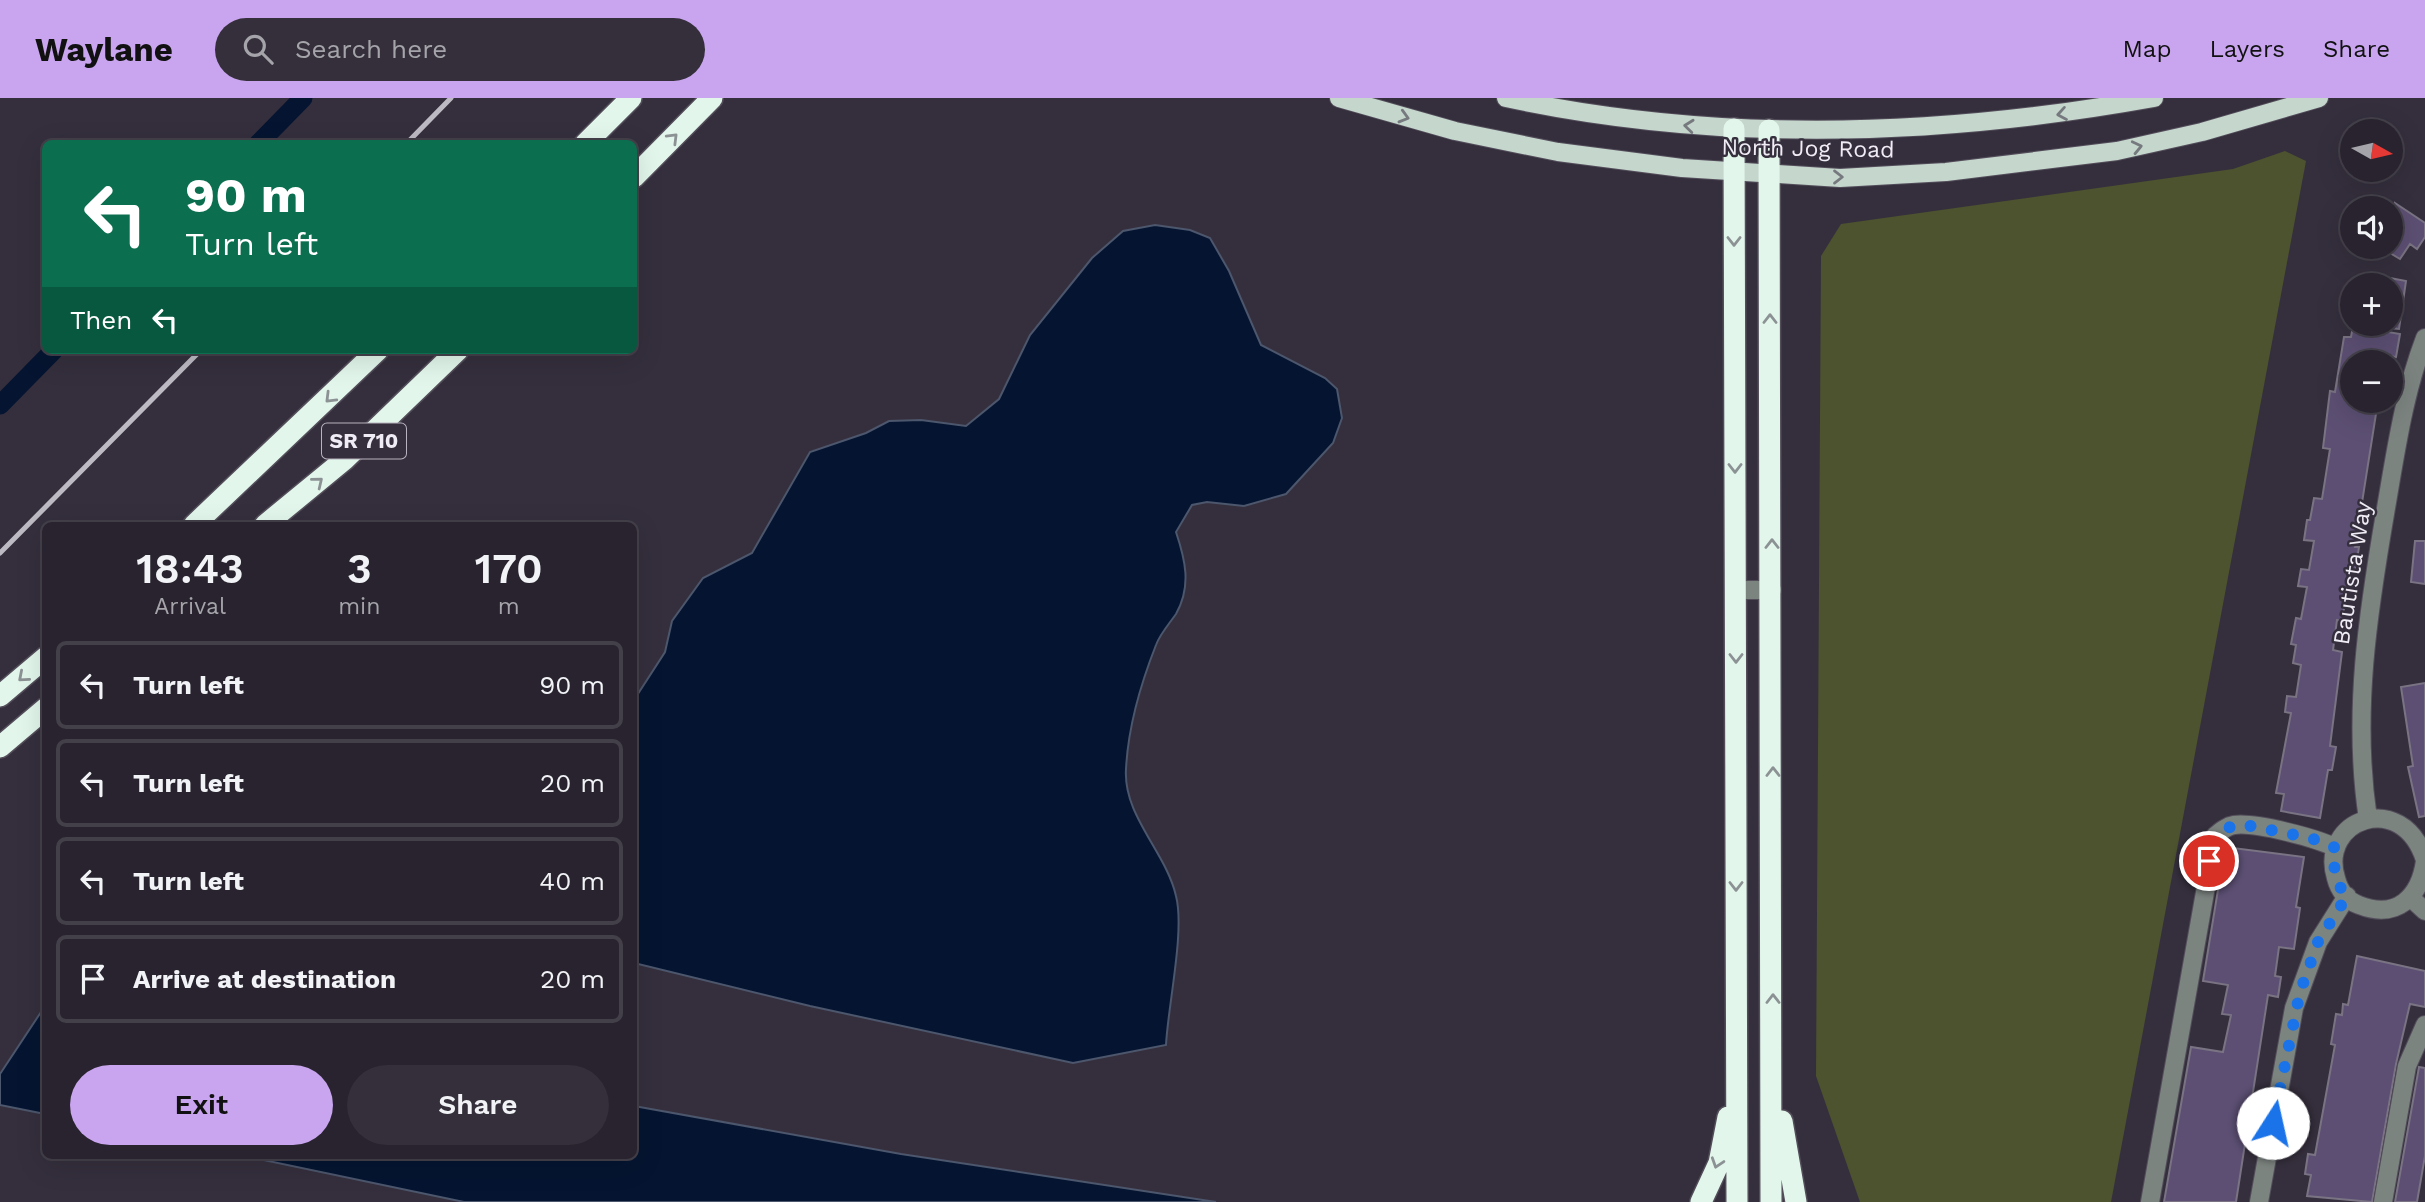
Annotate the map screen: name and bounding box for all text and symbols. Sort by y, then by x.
search box [215,18,705,81]
text: Waylane [35,30,173,69]
icon: search [239,30,277,68]
text: Search here [295,34,447,64]
text: Map [2123,35,2171,63]
text: Layers [2209,35,2285,63]
text: Share [2323,35,2390,63]
one-way arrow [2056,106,2068,121]
one-way arrow [1398,108,1410,123]
one-way arrow [1683,119,1694,134]
north arrow [2340,119,2403,182]
map controls [2340,119,2403,413]
one-way arrow [665,133,678,146]
street label: North Jog Road [1721,133,1895,164]
one-way arrow [2131,141,2143,155]
text: 90 m [185,166,307,224]
icon: left [70,168,161,259]
one-way arrow [1833,169,1844,185]
button: sound [2340,196,2403,259]
text: Turn left [185,225,318,263]
one-way arrow [1726,236,1742,247]
button: + [2340,273,2403,336]
icon: left [146,301,184,339]
text: Then [70,305,132,335]
one-way arrow [1762,313,1778,323]
button: − [2340,350,2403,413]
one-way arrow [325,390,338,403]
road number: SR 710 [322,424,406,458]
one-way arrow [1727,464,1743,474]
one-way arrow [310,477,322,490]
street label: Bautista Way [2328,499,2377,647]
one-way arrow [1764,538,1780,549]
text: 18:43 [136,544,244,593]
text: 3 [347,544,372,593]
text: 170 [475,544,543,593]
text: Arrival [154,593,226,620]
text: min [338,593,380,620]
text: m [498,593,520,620]
one-way arrow [1728,653,1744,664]
icon: left [74,666,112,704]
one-way arrow [18,669,31,681]
text: Turn left [133,670,244,700]
text: 90 m [539,670,605,700]
icon: left [74,764,112,802]
one-way arrow [1765,766,1780,777]
text: Turn left [133,768,244,798]
text: 20 m [540,768,605,798]
pin [2179,831,2239,891]
icon: arrive [2190,842,2228,880]
icon: left [74,862,112,900]
text: Turn left [133,866,244,896]
text: 40 m [539,866,605,896]
one-way arrow [1728,881,1744,891]
icon: arrive [74,960,112,998]
text: Arrive at destination [133,964,396,994]
text: 20 m [540,964,605,994]
one-way arrow [1765,993,1781,1004]
button: Exit [70,1065,333,1145]
button: Share [347,1065,609,1145]
position arrow [2236,1086,2310,1160]
one-way arrow [1711,1156,1726,1168]

